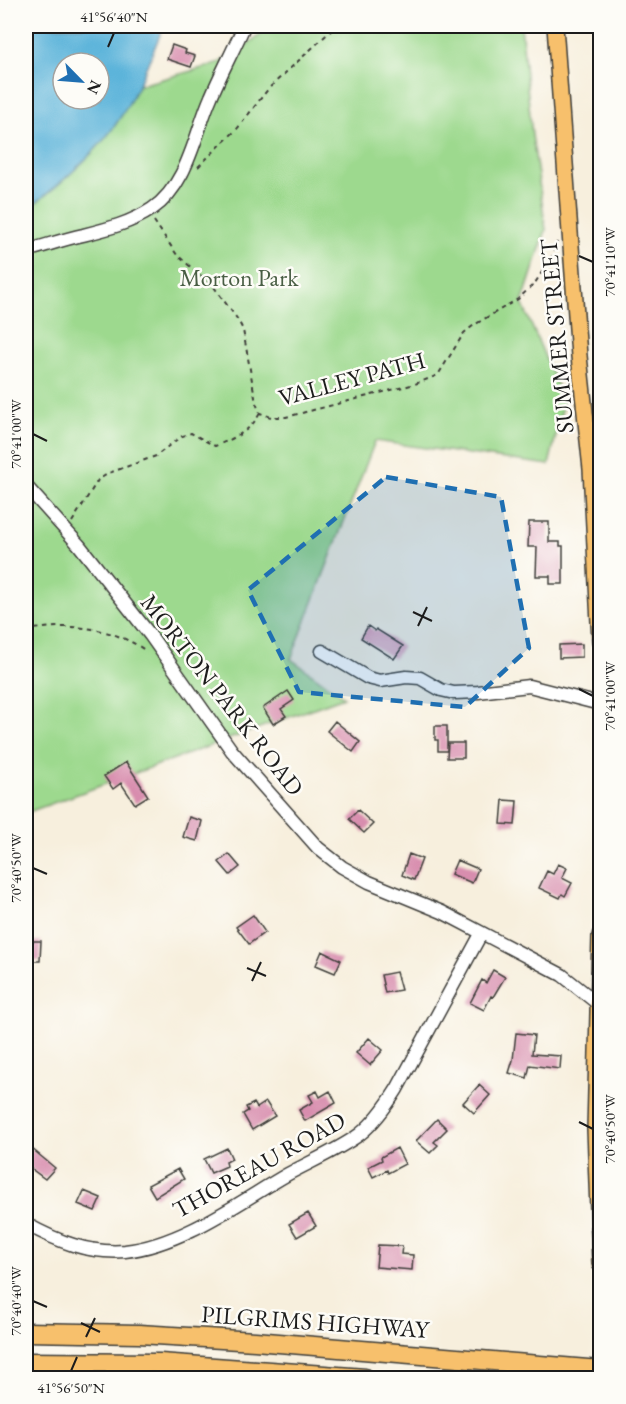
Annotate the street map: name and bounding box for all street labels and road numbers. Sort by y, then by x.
street label: SUMMER STREET [532,237,580,435]
street label: VALLEY PATH [275,344,429,413]
street label: MORTON PARK ROAD [134,588,311,802]
street label: THOREAU ROAD [167,1104,351,1225]
street label: PILGRIMS HIGHWAY [200,1298,431,1345]

